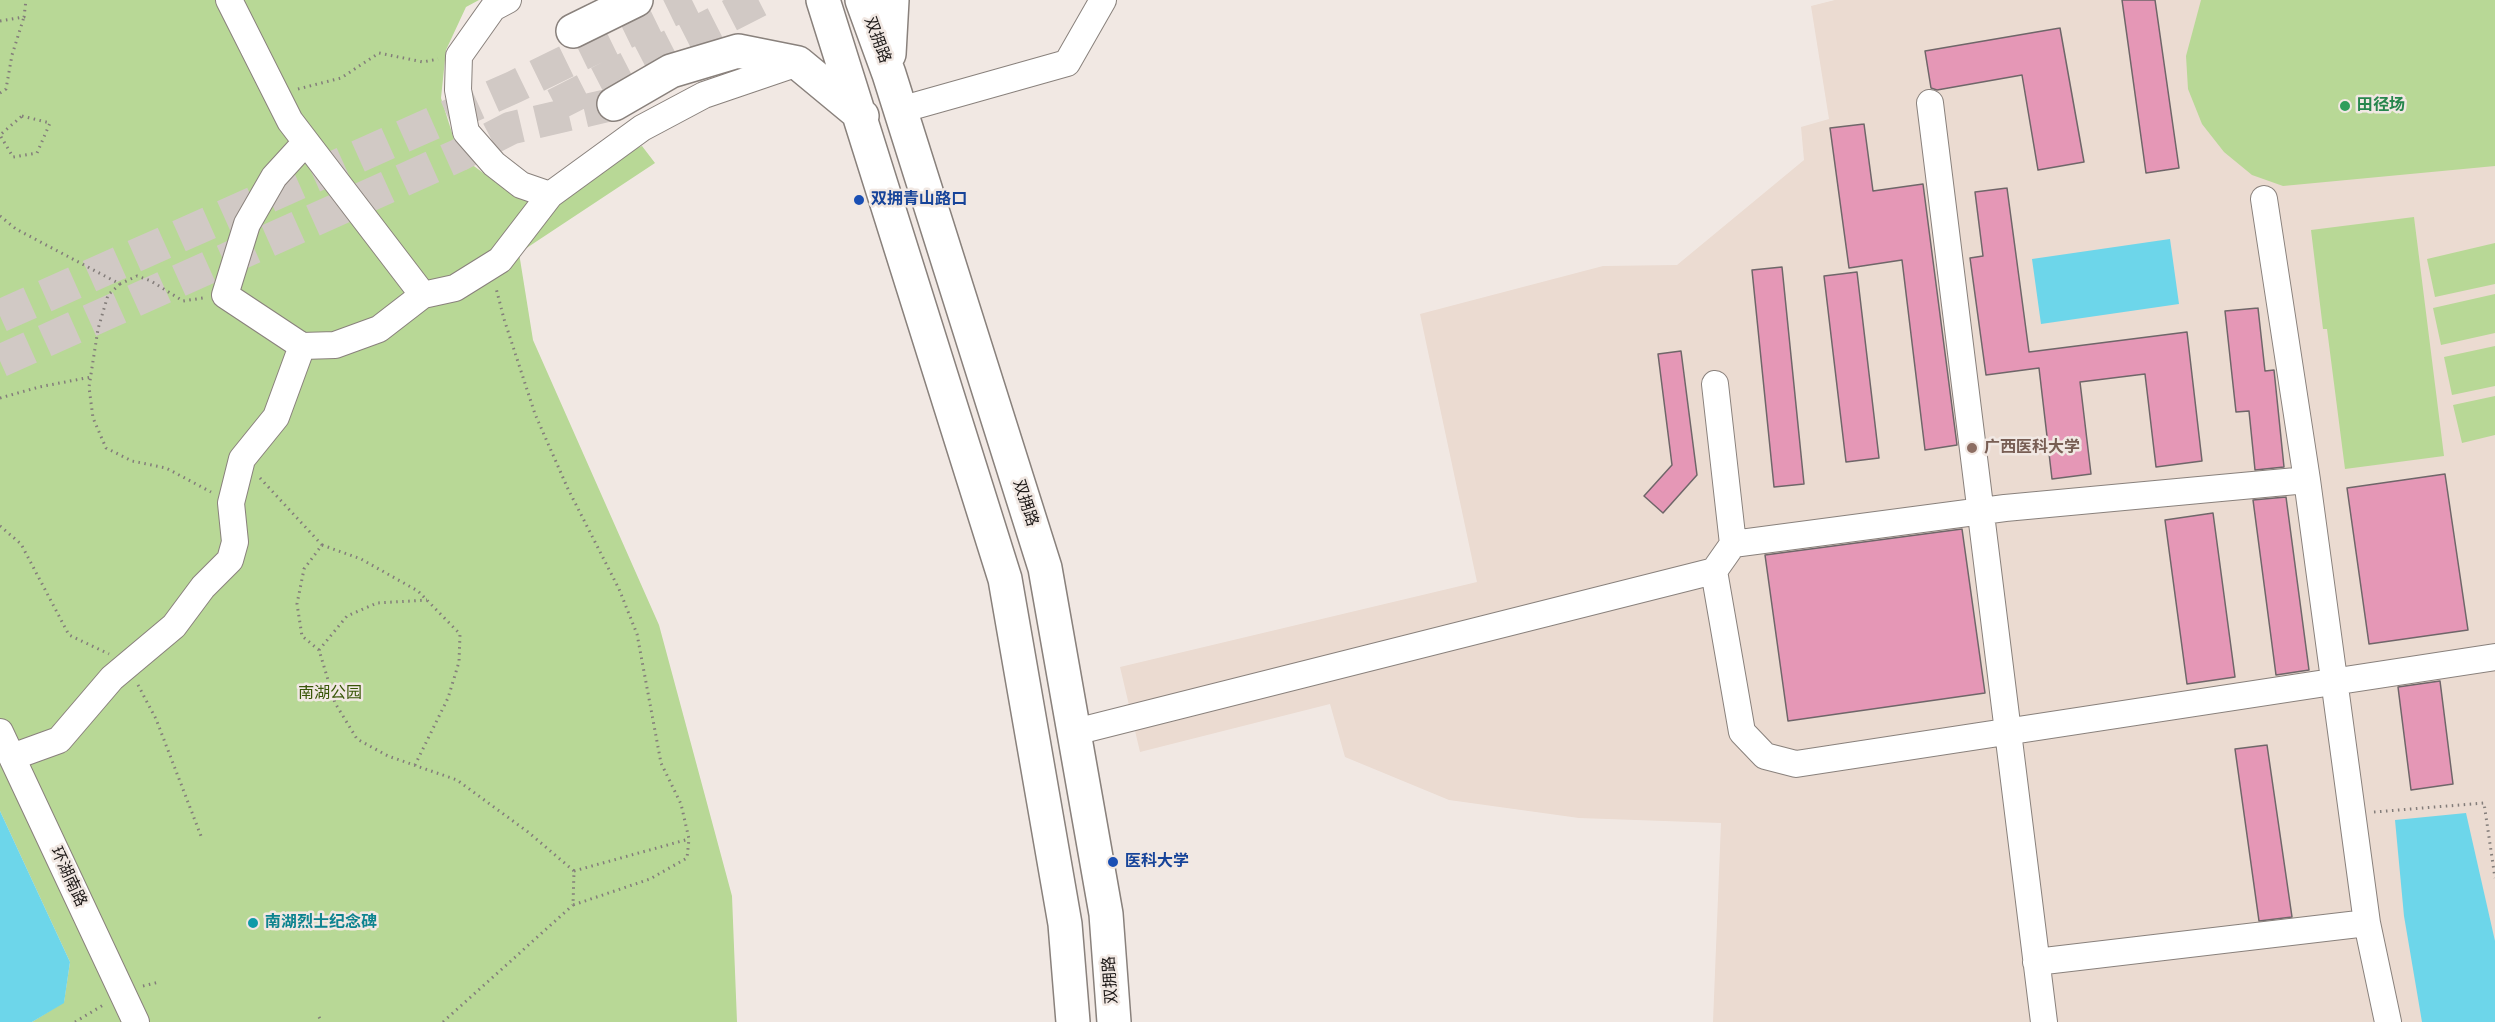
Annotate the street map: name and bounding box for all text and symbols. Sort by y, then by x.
street label: 双拥路 [860,14,894,66]
place label: 田径场 [2357,96,2405,116]
marker: 田径场 [2338,99,2352,113]
place label: 双拥青山路口 [871,190,967,210]
marker: 双拥青山路口 [852,193,866,207]
place label: 广西医科大学 [1984,438,2080,458]
marker: 广西医科大学 [1965,441,1979,455]
street label: 双拥路 [1008,477,1042,529]
park label: 南湖公园 [298,684,362,704]
street label: 环湖南路 [46,844,90,910]
place label: 医科大学 [1125,852,1189,872]
marker: 医科大学 [1106,855,1120,869]
place label: 南湖烈士纪念碑 [265,913,377,933]
marker: 南湖烈士纪念碑 [246,916,260,930]
street label: 双拥路 [1100,955,1122,1005]

